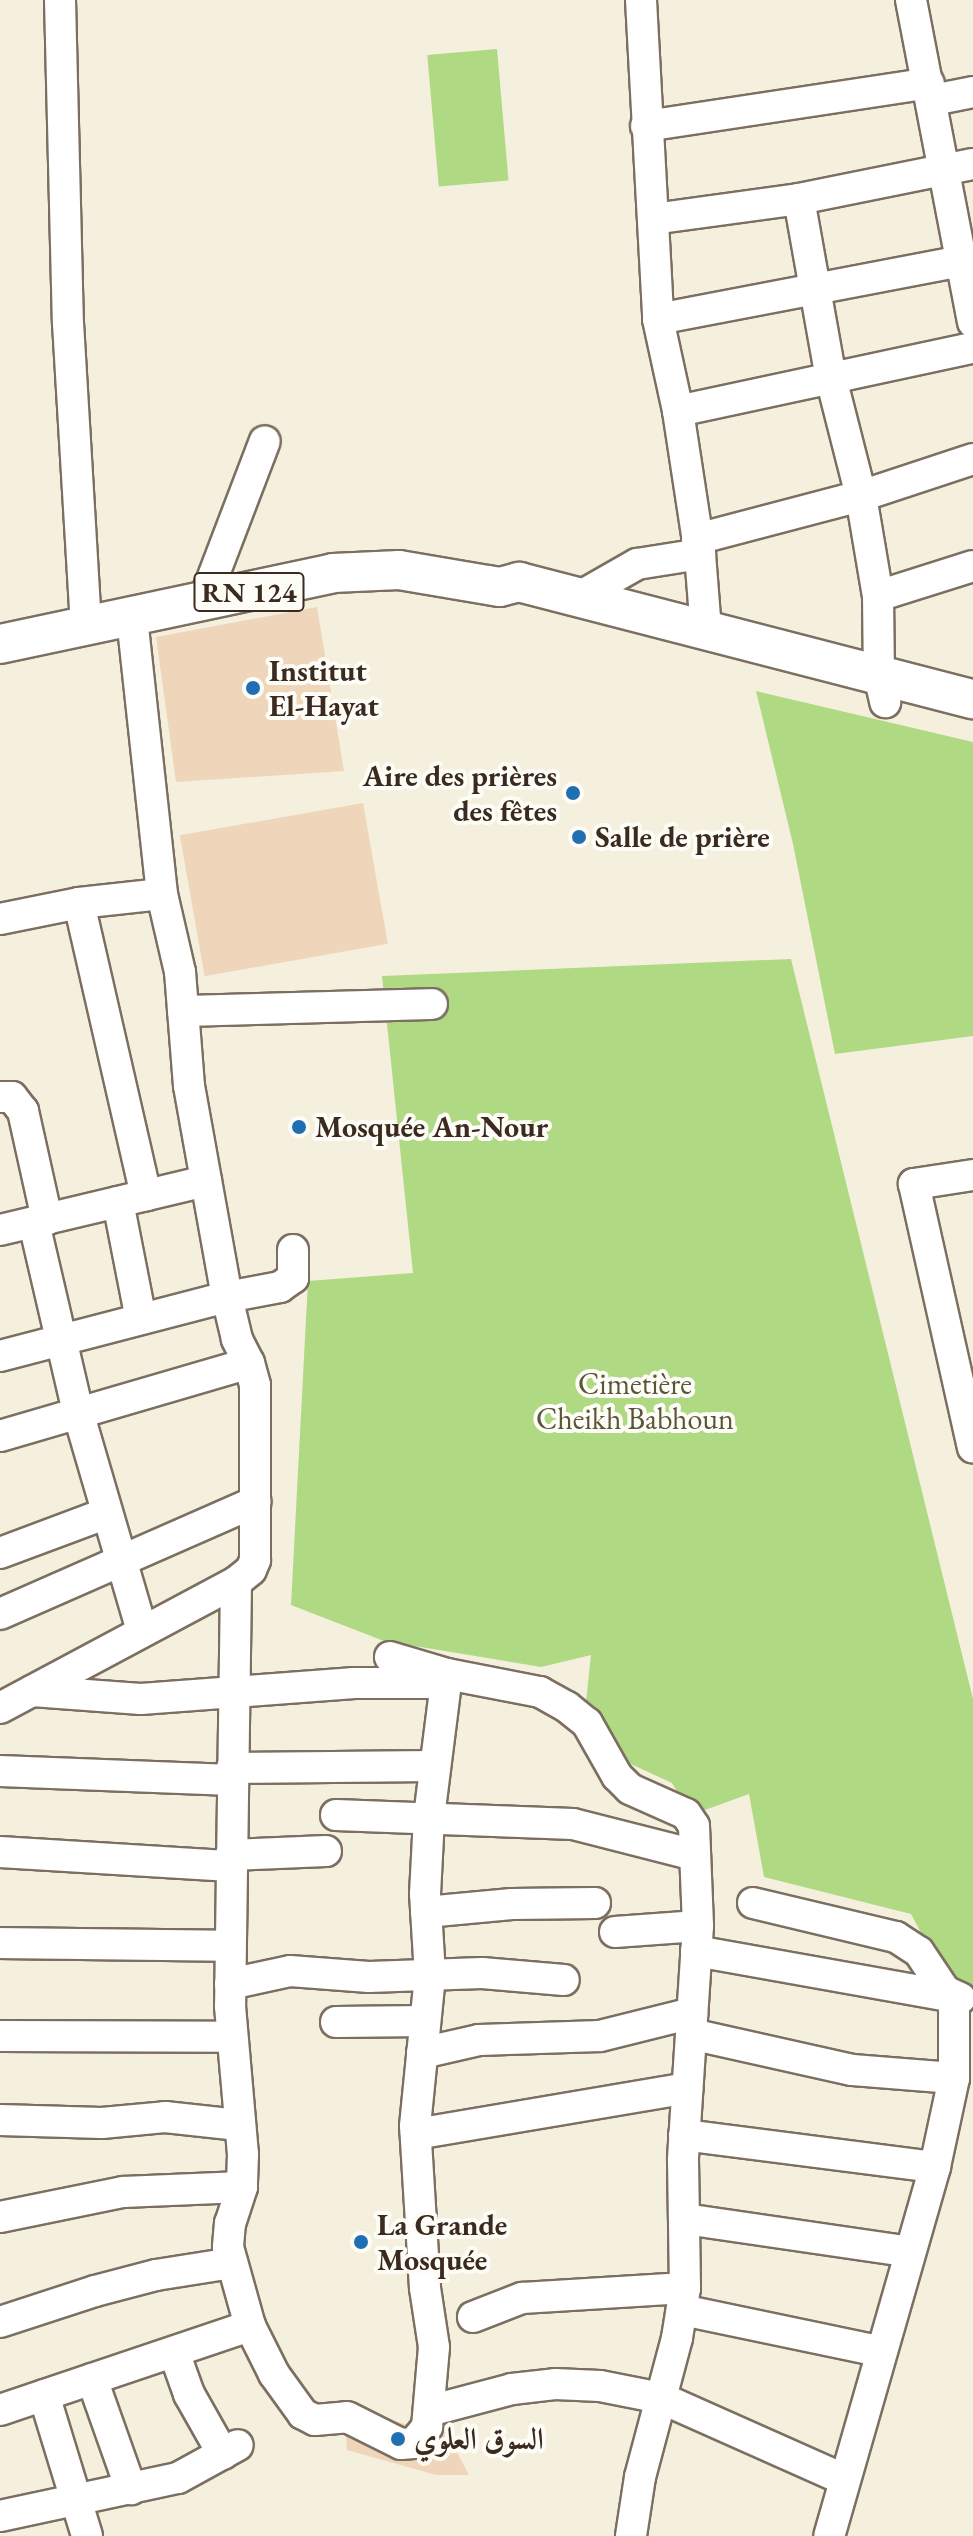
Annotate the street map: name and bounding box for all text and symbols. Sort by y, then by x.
road number: RN 124 [193,568,305,616]
place label: Institut El-Hayat [269,653,379,724]
marker: Institut El-Hayat [244,679,262,697]
place label: Aire des prières des fêtes [363,758,557,828]
marker: Aire des prières des fêtes [564,784,582,802]
place label: Salle de prière [595,819,770,855]
marker: Salle de prière [570,828,588,846]
place label: Mosquée An-Nour [315,1109,548,1145]
marker: Mosquée An-Nour [290,1118,308,1136]
park label: Cimetière Cheikh Babhoun [536,1366,734,1436]
place label: La Grande Mosquée [377,2207,507,2278]
marker: La Grande Mosquée [352,2233,370,2251]
place label: السوق العلوي [414,2421,544,2457]
marker: السوق العلوي [389,2430,407,2448]

